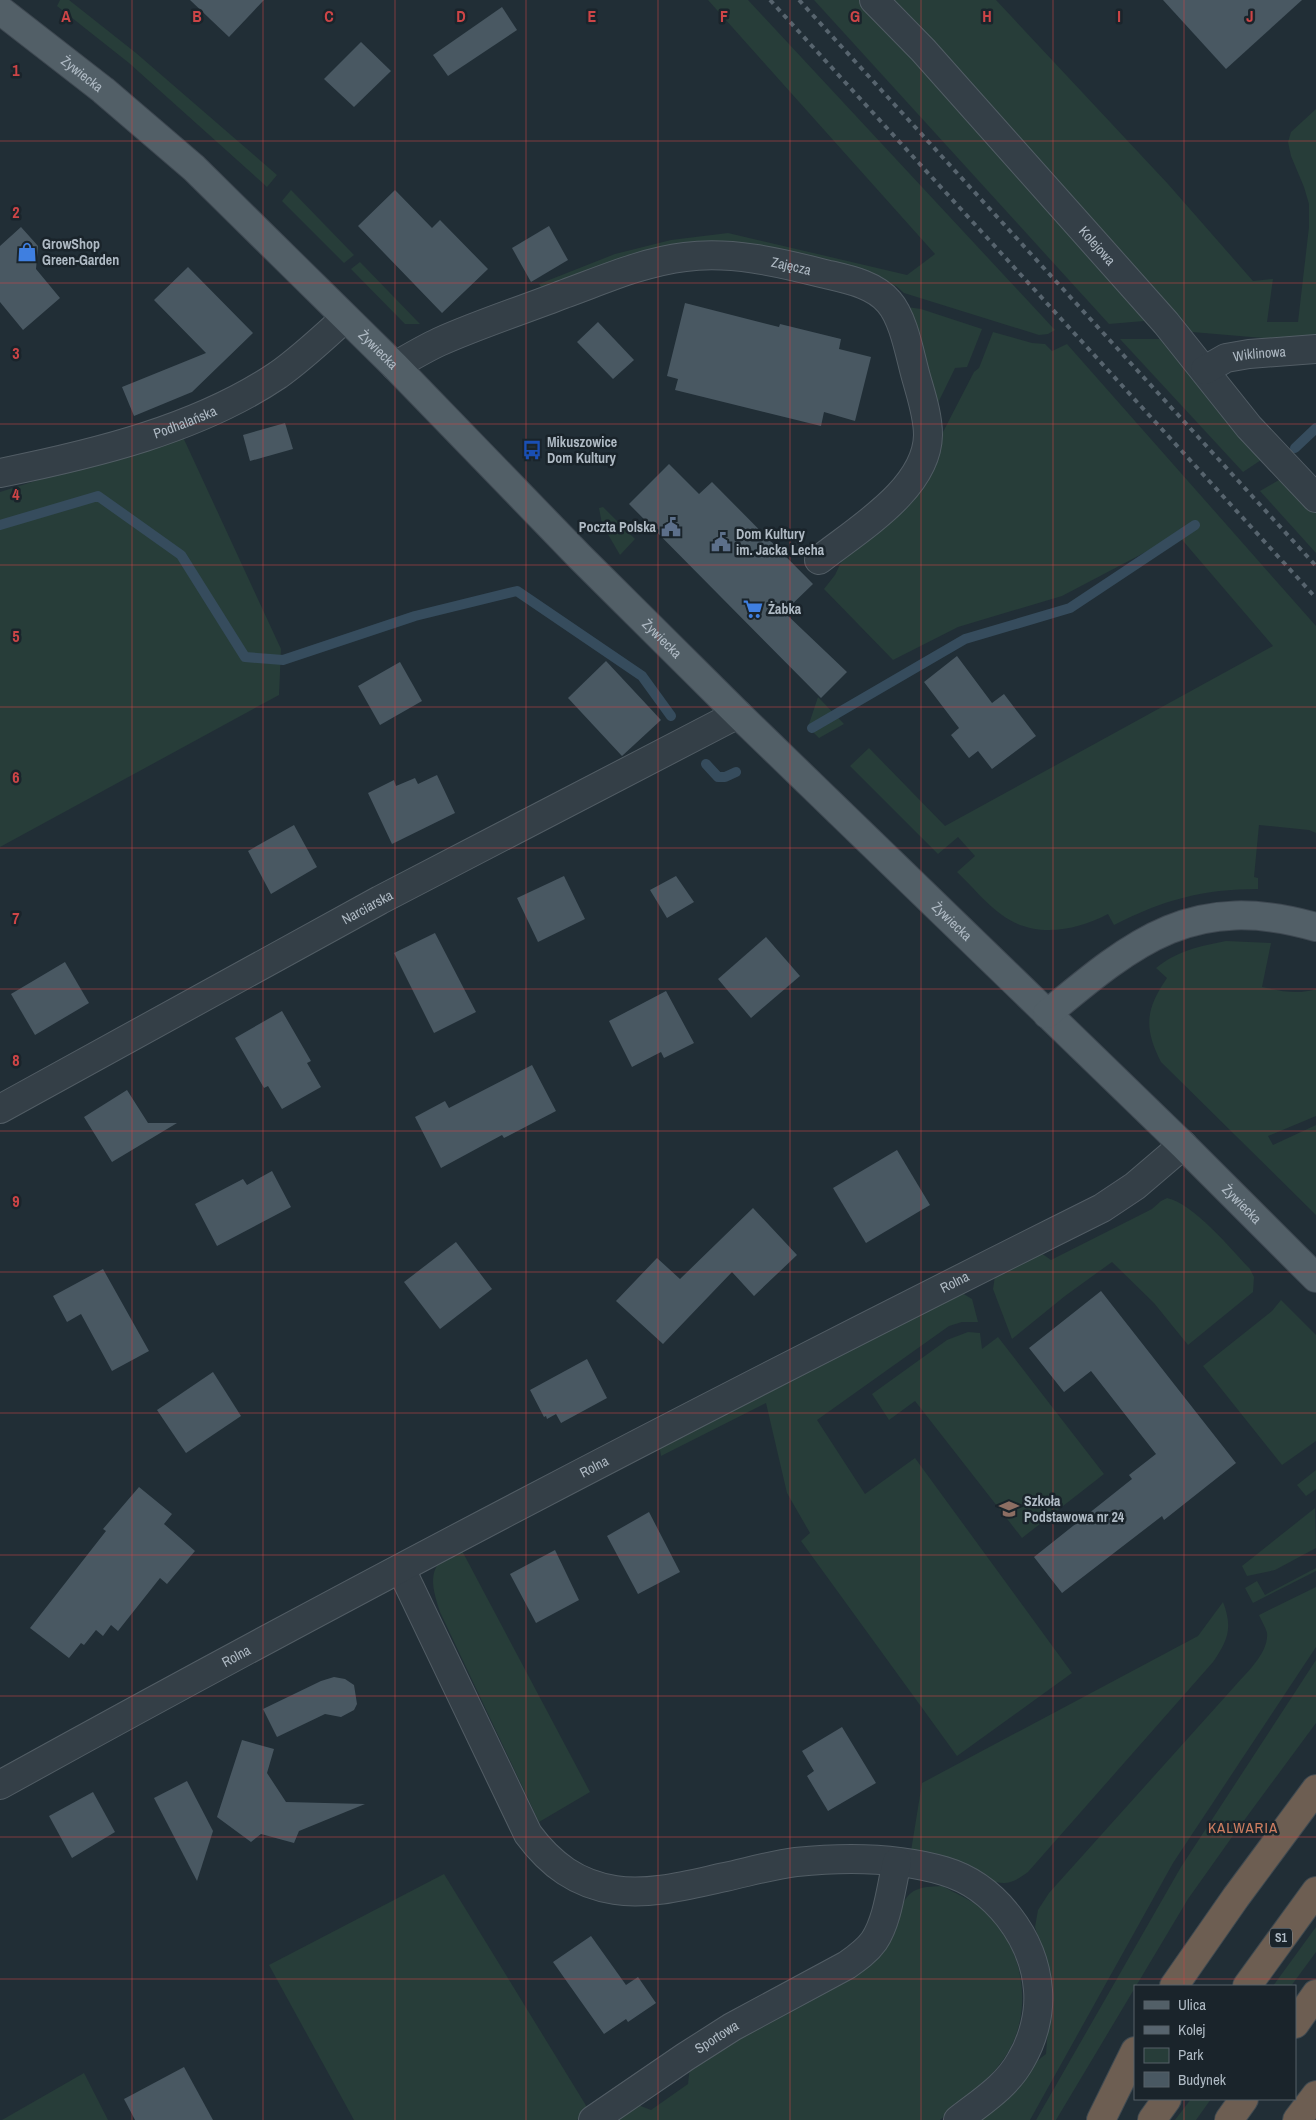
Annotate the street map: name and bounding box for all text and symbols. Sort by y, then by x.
text: A [61,5,71,27]
text: B [192,5,202,27]
text: C [324,5,334,27]
text: D [456,5,466,27]
text: E [588,5,597,27]
text: F [720,5,728,27]
text: G [850,5,860,27]
text: H [982,5,992,27]
text: I [1117,5,1121,27]
text: J [1246,5,1254,27]
street label: Żywiecka [57,52,107,96]
text: 1 [12,59,20,81]
text: 2 [12,201,20,223]
street label: Kolejowa [1075,222,1120,270]
place label: GrowShop Green-Garden [42,235,119,269]
shop icon: GrowShop Green-Garden [16,241,38,263]
street label: Zajęcza [770,253,814,279]
street label: Żywiecka [355,326,402,373]
text: 3 [12,342,20,364]
street label: Wiklinowa [1232,342,1287,366]
street label: Podhalańska [151,401,220,443]
place label: Mikuszowice Dom Kultury [547,433,617,467]
bus stop icon: Mikuszowice Dom Kultury [521,439,543,461]
text: 4 [12,483,20,505]
public building icon: Poczta Polska [660,516,682,538]
place label: Poczta Polska [579,518,657,536]
place label: Dom Kultury im. Jacka Lecha [736,525,825,559]
public building icon: Dom Kultury im. Jacka Lecha [710,531,732,553]
supermarket icon: Żabka [742,598,764,620]
place label: Żabka [768,600,802,618]
street label: Żywiecka [638,615,686,662]
text: 5 [12,625,20,647]
text: 6 [12,766,20,788]
street label: Narciarska [338,886,396,928]
street label: Żywiecka [928,898,976,945]
text: 7 [12,907,20,929]
text: 8 [12,1049,20,1071]
street label: Żywiecka [1218,1180,1266,1228]
text: 9 [12,1190,20,1212]
street label: Rolna [937,1267,972,1297]
street label: Rolna [577,1451,612,1481]
place label: Szkoła Podstawowa nr 24 [1024,1492,1125,1526]
school or university icon: Szkoła Podstawowa nr 24 [998,1498,1020,1520]
street label: Rolna [219,1641,254,1671]
district label: KALWARIA [1208,1817,1278,1838]
road number: S1 [1270,1929,1292,1948]
legend [1134,1985,1296,2100]
text: Ulica [1178,1994,1206,2015]
street label: Sportowa [691,2016,742,2057]
text: Kolej [1178,2019,1205,2040]
text: Park [1178,2044,1204,2065]
text: Budynek [1178,2069,1227,2090]

